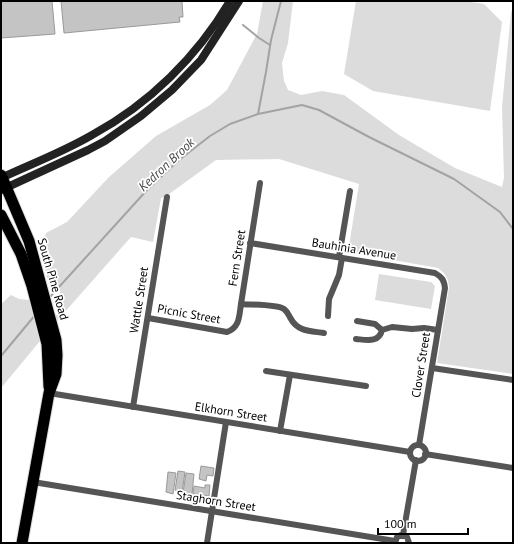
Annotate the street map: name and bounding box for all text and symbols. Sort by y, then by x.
water label: Kedron Brook [135,133,199,195]
street label: Fern Street [225,229,248,287]
street label: Bauhinia Avenue [311,234,397,263]
street label: South Pine Road [35,236,72,321]
street label: Wattle Street [126,266,151,334]
street label: Picnic Street [156,301,222,326]
street label: Clover Street [408,331,433,399]
street label: Elkhorn Street [194,398,268,425]
street label: Staghorn Street [175,487,257,514]
scale bar [378,510,468,536]
text: 100 m [384,516,417,531]

